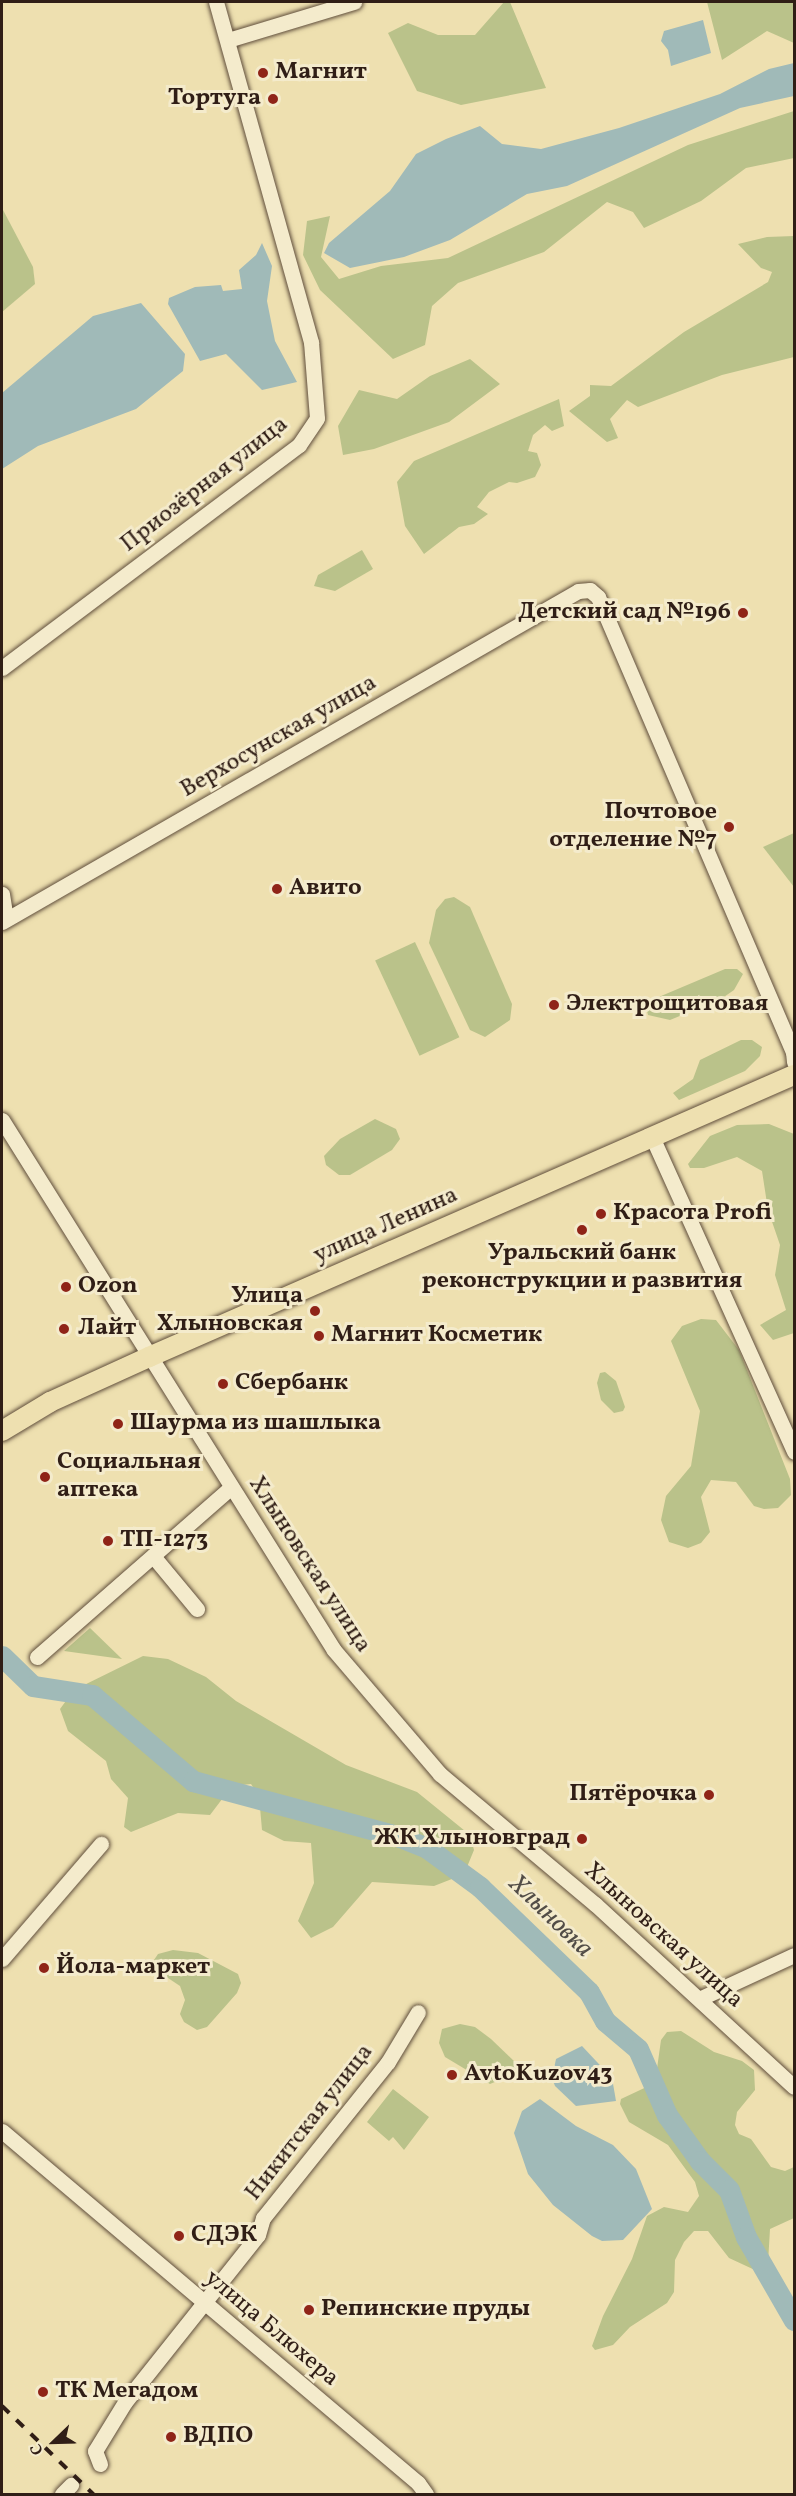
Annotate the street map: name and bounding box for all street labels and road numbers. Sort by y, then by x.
street label: Приозёрная улица [115,411,295,559]
street label: Верхосунская улица [176,669,382,805]
street label: улица Ленина [309,1181,463,1271]
street label: Хлыновская улица [241,1471,377,1659]
street label: Хлыновская улица [577,1857,749,2015]
street label: Никитская улица [240,2039,380,2207]
street label: улица Блюхера [198,2265,344,2393]

